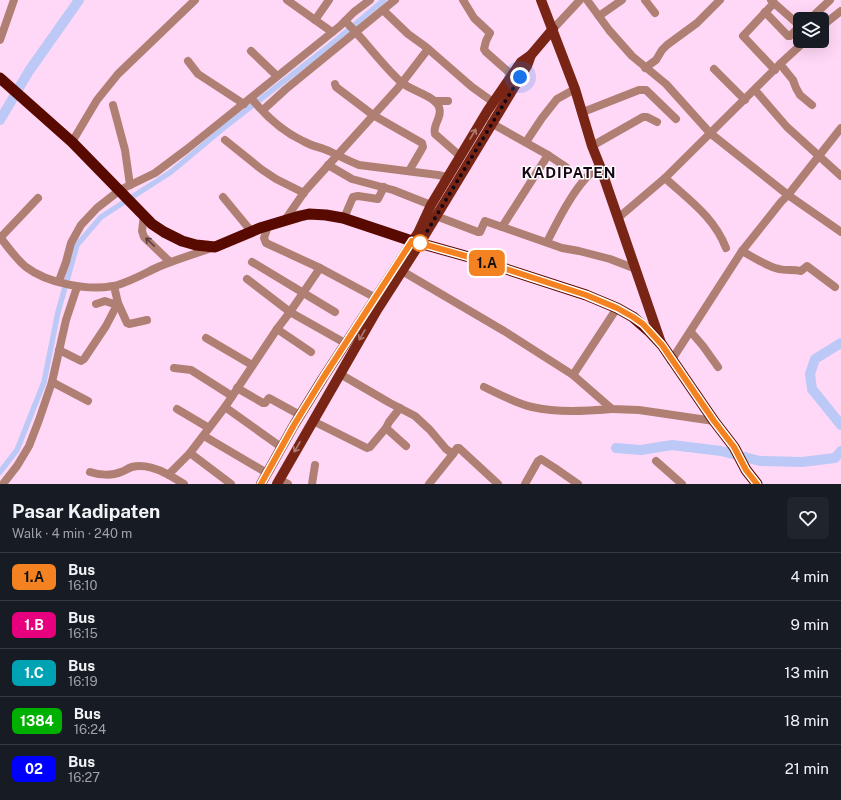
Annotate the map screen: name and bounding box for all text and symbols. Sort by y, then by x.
map controls [793,12,829,48]
button: layers [793,12,829,48]
your location [510,67,530,87]
one-way arrow [470,128,478,140]
district label: KADIPATEN [521,164,617,181]
unlabelled marker [411,234,429,252]
one-way arrow [145,237,155,247]
line badge: 1.A [464,250,510,276]
text: 1.A [477,255,497,271]
one-way arrow [358,329,365,341]
one-way arrow [293,441,301,453]
button: heart [787,497,829,539]
text: Pasar Kadipaten [12,500,160,522]
text: Walk · 4 min · 240 m [12,526,132,541]
text: Bus [68,561,95,578]
text: 4 min [790,568,829,585]
text: 1.A [24,569,44,585]
text: 16:10 [68,578,98,593]
text: Bus [68,609,95,626]
text: 9 min [791,616,829,633]
text: 1.B [24,617,44,633]
text: 16:15 [68,626,98,641]
text: Bus [68,657,95,674]
text: 13 min [784,664,829,681]
text: 1.C [24,665,44,681]
text: 16:19 [68,674,98,689]
text: Bus [74,705,101,722]
text: 18 min [784,712,829,729]
text: 1384 [20,713,54,729]
text: 16:24 [74,722,106,737]
text: Bus [68,753,95,770]
text: 21 min [785,760,829,777]
text: 02 [25,761,43,777]
text: 16:27 [68,770,100,785]

